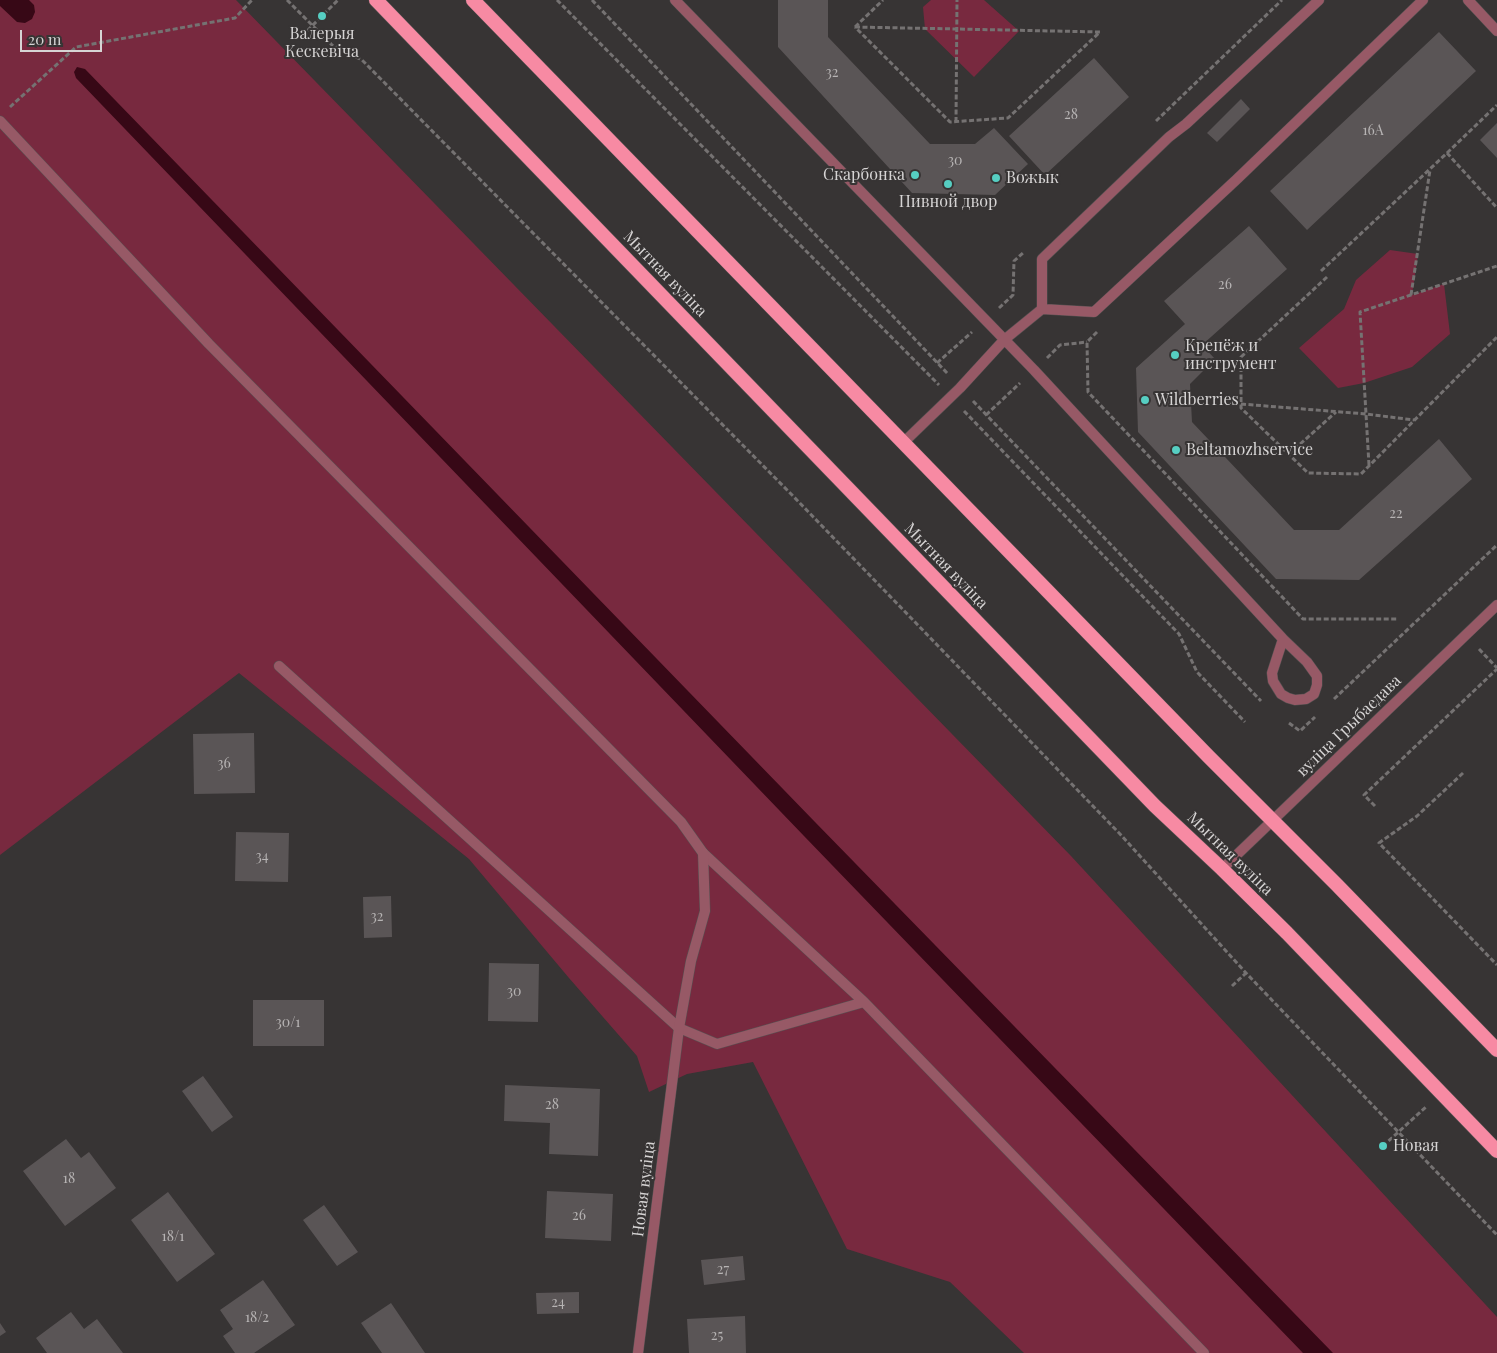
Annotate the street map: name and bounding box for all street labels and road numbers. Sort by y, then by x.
street label: Мытная вуліца [619,227,711,321]
street label: Мытная вуліца [900,519,992,613]
street label: вуліца Грыбаедава [1293,671,1405,781]
street label: Мытная вуліца [1183,808,1277,900]
street label: Новая вуліца [629,1140,659,1238]

